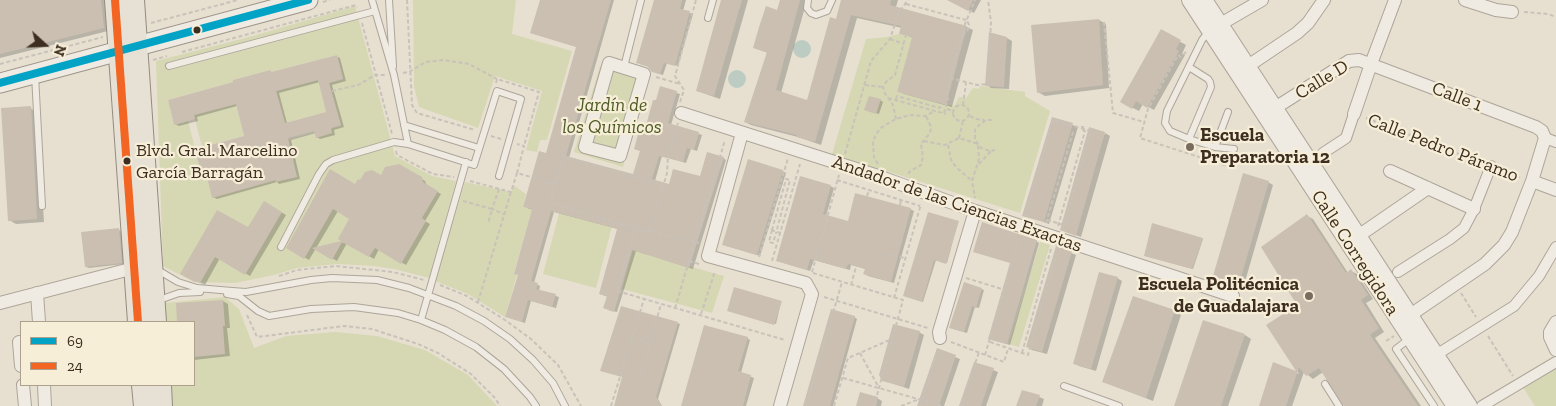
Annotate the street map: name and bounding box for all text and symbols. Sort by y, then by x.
north arrow [20,20,70,70]
unlabelled marker [192,25,202,35]
text: N [50,42,69,58]
street label: Calle D [1291,55,1353,105]
street label: Calle 1 [1429,77,1485,117]
park label: Jardín de los Químicos [562,95,662,139]
street label: Calle Pedro Páramo [1364,109,1522,187]
place label: Escuela Preparatoria 12 [1200,125,1330,169]
place label: Blvd. Gral. Marcelino García Barragán [136,140,297,182]
marker: Escuela Preparatoria 12 [1184,141,1196,153]
street label: Andador de las Ciencias Exactas [829,150,1085,258]
marker: Blvd. Gral. Marcelino García Barragán [122,156,132,166]
street label: Calle Corregidora [1306,186,1404,320]
place label: Escuela Politécnica de Guadalajara [1138,274,1299,318]
marker: Escuela Politécnica de Guadalajara [1303,290,1315,302]
legend [20,321,195,386]
text: 69 [67,332,83,350]
text: 24 [67,357,83,375]

